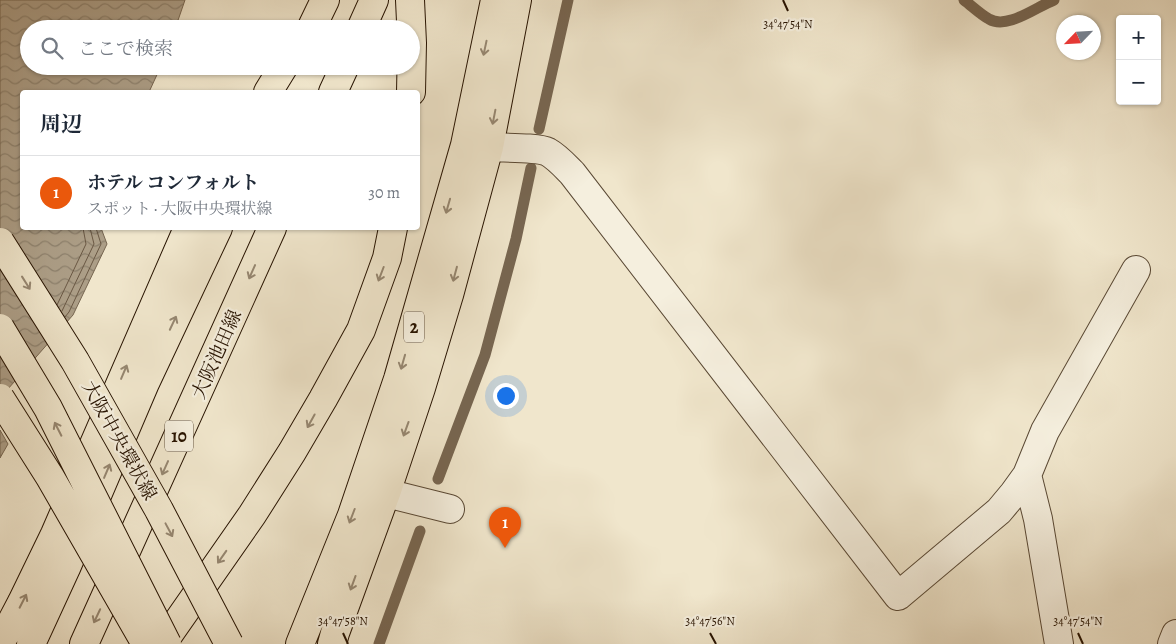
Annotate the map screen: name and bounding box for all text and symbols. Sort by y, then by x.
north arrow [1056,15,1101,60]
map controls [1116,15,1161,105]
button: + [1116,15,1161,60]
text: 34°47'54"N [763,16,813,32]
search box [20,20,420,75]
icon: search [38,34,66,62]
text: ここで検索 [78,36,173,62]
one-way arrow [480,39,490,55]
button: − [1116,60,1161,105]
one-way arrow [489,108,499,124]
text: 周辺 [40,110,82,138]
text: ホテル コンフォルト [87,170,259,196]
text: 1 [53,182,59,204]
text: 30 m [368,182,400,204]
one-way arrow [443,197,453,213]
text: スポット · 大阪中央環状線 [87,198,273,220]
one-way arrow [247,264,257,279]
one-way arrow [450,266,459,282]
one-way arrow [375,267,384,282]
one-way arrow [22,276,32,290]
street label: 大阪池田線 [186,306,248,403]
road number: 2 [404,312,424,342]
one-way arrow [169,316,179,331]
one-way arrow [398,354,408,370]
one-way arrow [120,365,130,380]
street label: 大阪中央環状線 [76,376,163,505]
your location [493,383,519,409]
one-way arrow [305,413,315,427]
one-way arrow [53,421,63,436]
road number: 10 [165,421,193,452]
one-way arrow [401,421,411,437]
one-way arrow [159,460,169,475]
one-way arrow [103,464,113,479]
pin: 1 [489,507,521,548]
one-way arrow [346,508,356,523]
one-way arrow [165,522,175,537]
one-way arrow [217,550,227,564]
one-way arrow [348,574,357,590]
one-way arrow [19,594,28,609]
one-way arrow [91,608,101,623]
text: 34°47'58"N [318,613,368,629]
text: 34°47'56"N [685,613,735,629]
text: 34°47'54"N [1053,613,1103,629]

